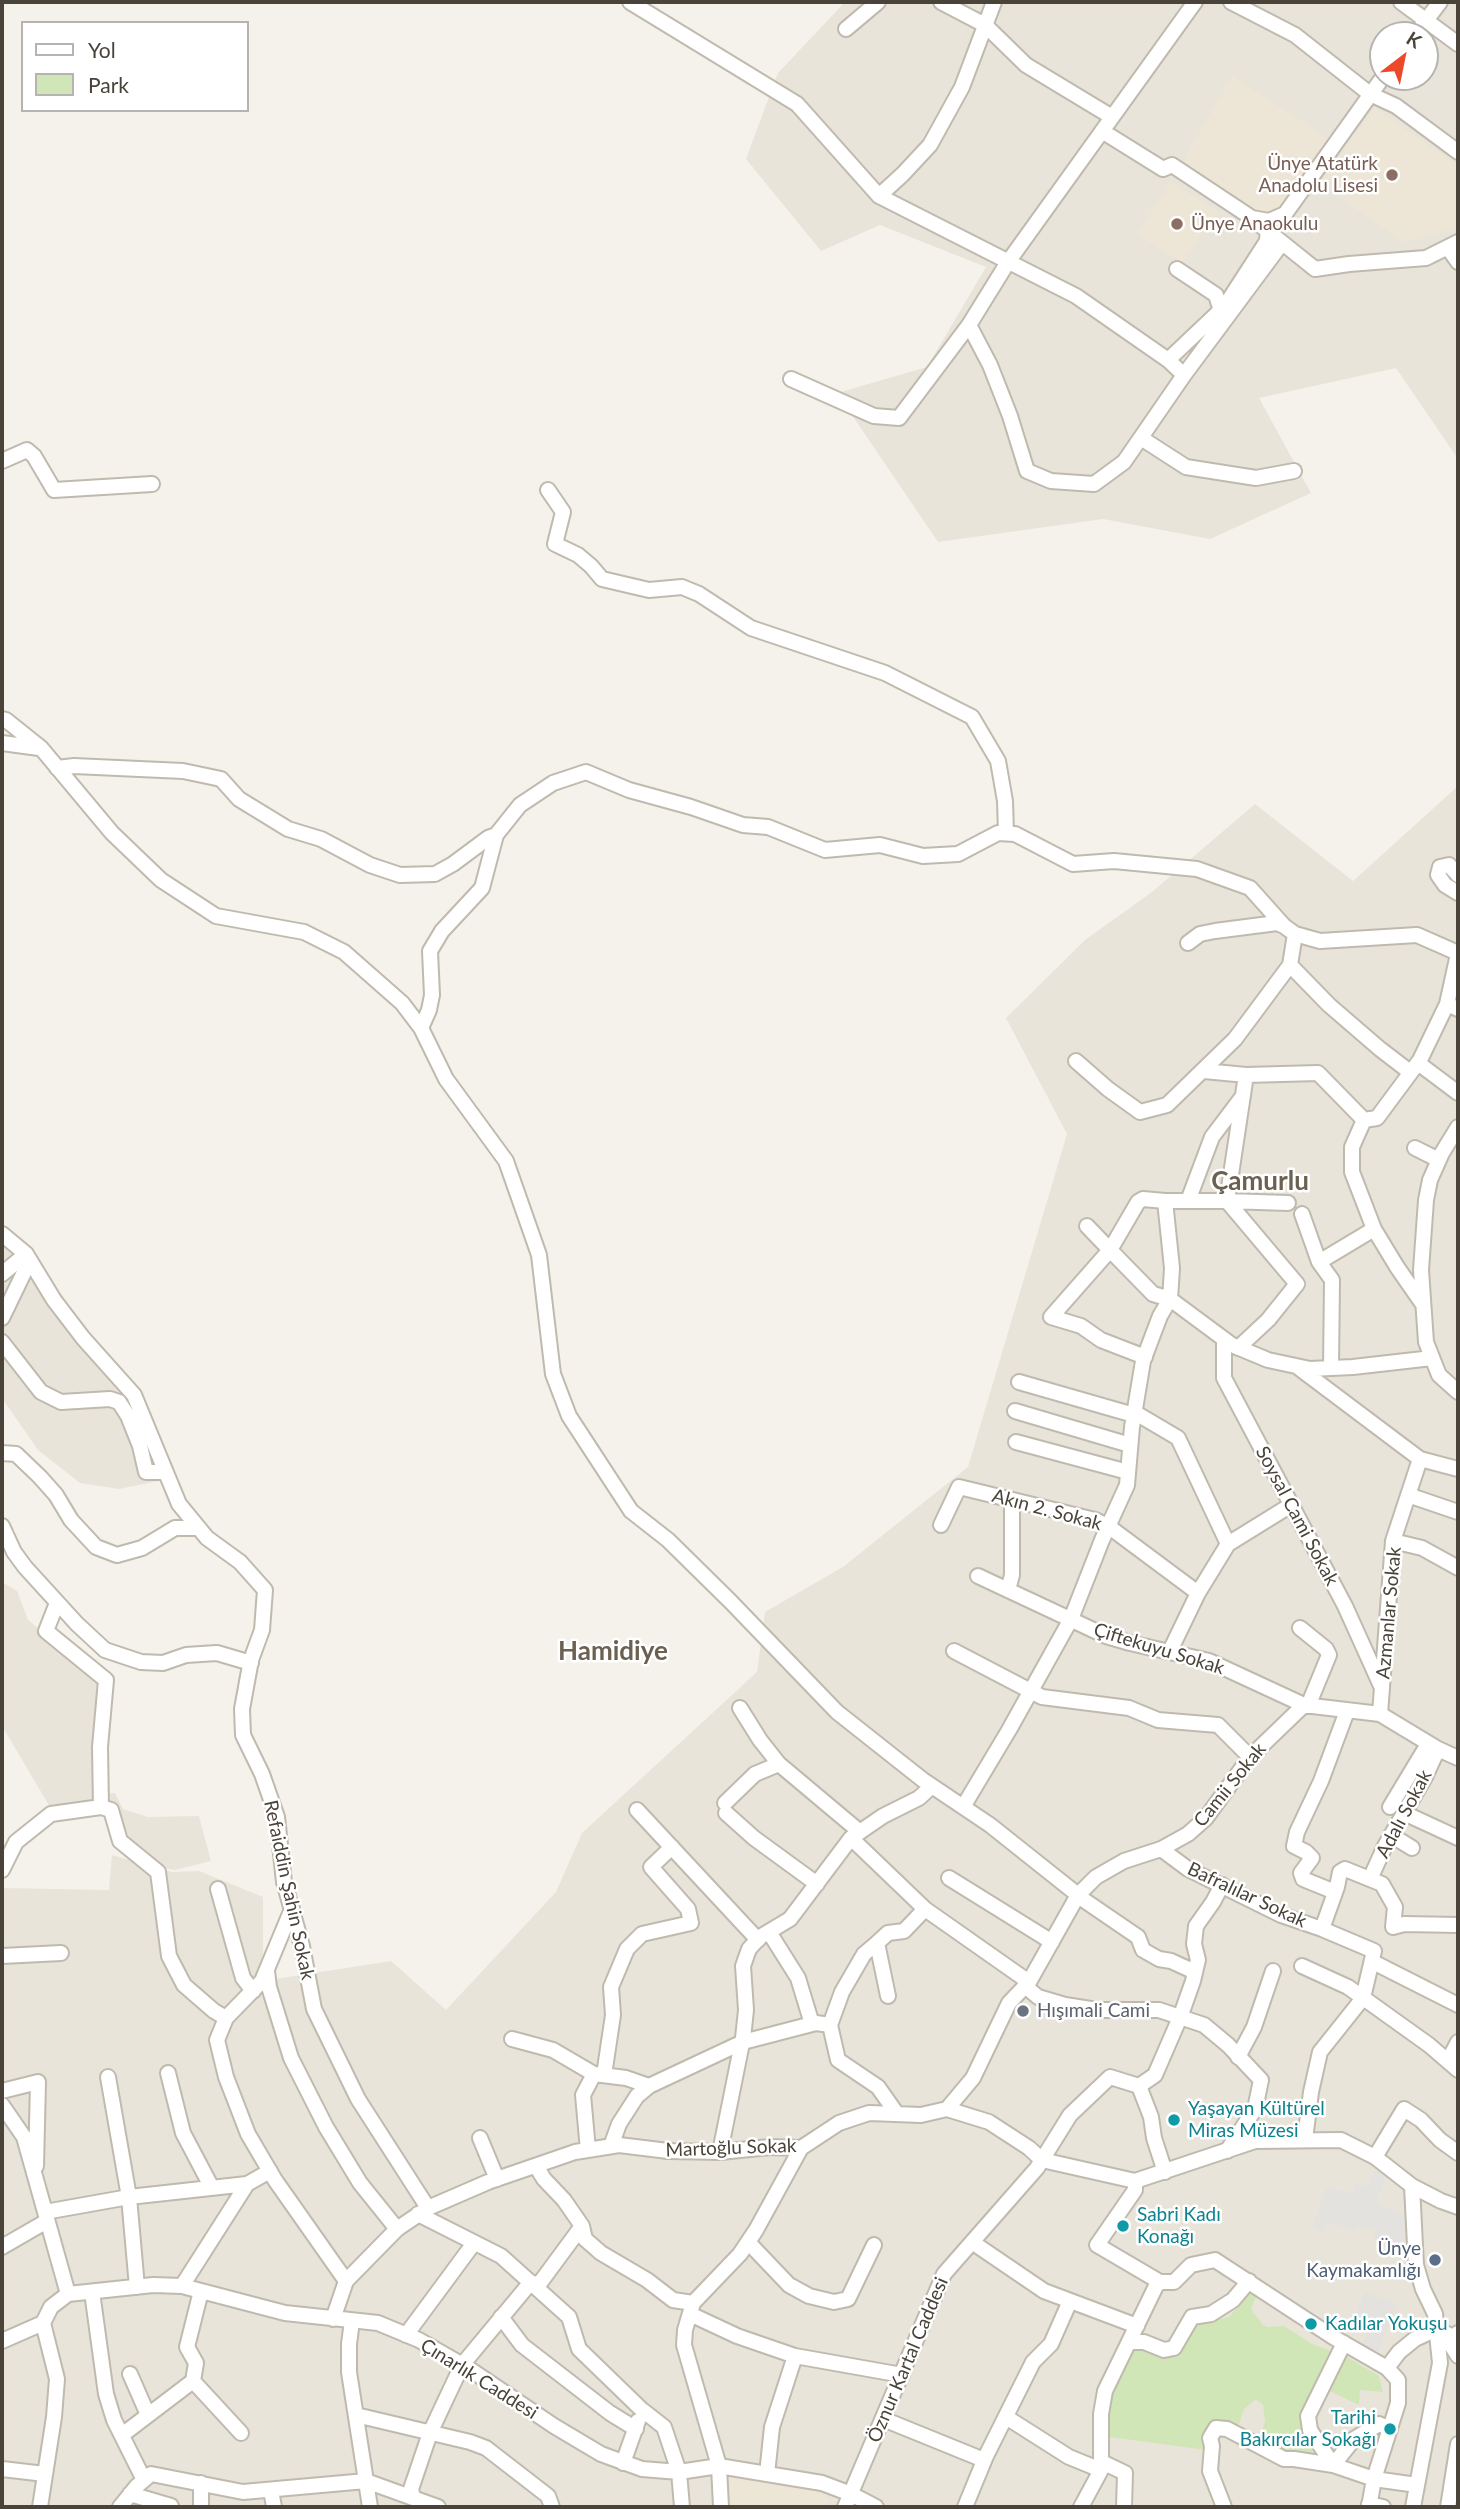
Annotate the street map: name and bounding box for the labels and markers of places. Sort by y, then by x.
place label: Ünye Atatürk Anadolu Lisesi [1258,153,1378,197]
marker: Ünye Atatürk Anadolu Lisesi [1384,167,1400,183]
place label: Ünye Anaokulu [1191,213,1318,235]
marker: Ünye Anaokulu [1169,216,1185,232]
place label: Hışımali Cami [1037,2000,1150,2022]
marker: Hışımali Cami [1015,2003,1031,2019]
place label: Yaşayan Kültürel Miras Müzesi [1188,2098,1325,2142]
marker: Yaşayan Kültürel Miras Müzesi [1166,2112,1182,2128]
place label: Sabri Kadı Konağı [1137,2204,1221,2248]
marker: Sabri Kadı Konağı [1115,2218,1131,2234]
place label: Ünye Kaymakamlığı [1306,2238,1421,2282]
marker: Ünye Kaymakamlığı [1427,2252,1443,2268]
place label: Kadılar Yokuşu [1325,2313,1448,2335]
marker: Kadılar Yokuşu [1303,2316,1319,2332]
place label: Tarihi Bakırcılar Sokağı [1240,2407,1376,2451]
marker: Tarihi Bakırcılar Sokağı [1382,2421,1398,2437]

